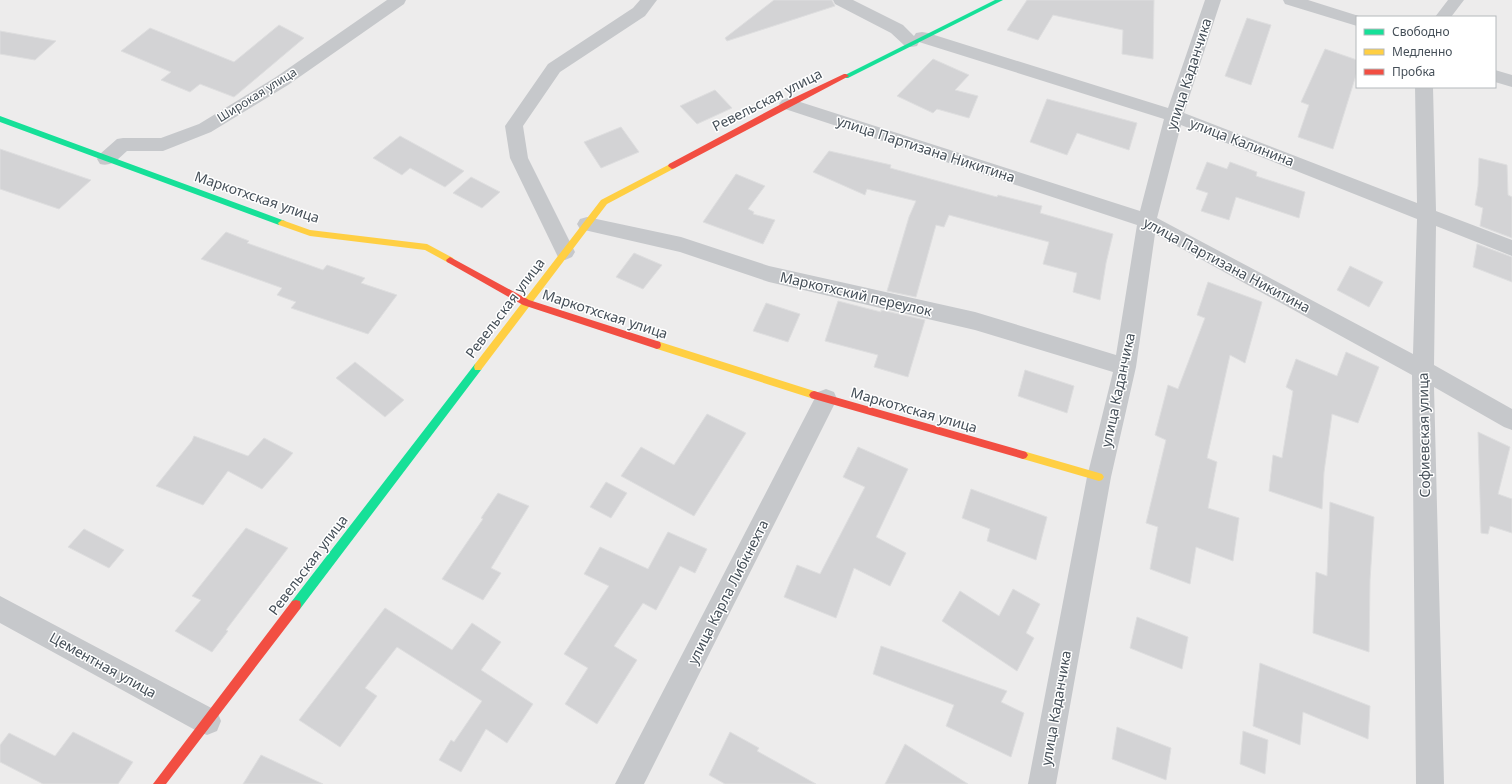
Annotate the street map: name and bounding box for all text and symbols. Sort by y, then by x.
street label: улица Каданчика [1161,16,1216,132]
legend [1356,16,1496,88]
text: Свободно [1392,23,1450,40]
text: Медленно [1392,43,1452,60]
street label: Широкая улица [214,63,300,126]
text: Пробка [1392,63,1435,80]
street label: Ревельская улица [709,64,825,135]
street label: улица Партизана Никитина [835,111,1018,186]
street label: улица Калинина [1187,113,1297,170]
street label: Маркотхская улица [192,166,322,227]
street label: улица Партизана Никитина [1140,212,1314,317]
street label: Ревельская улица [461,254,549,362]
street label: Маркотхский переулок [778,267,935,320]
street label: Маркотхская улица [540,284,670,343]
street label: улица Каданчика [1096,331,1139,449]
street label: Софиевская улица [1413,372,1434,498]
street label: Маркотхская улица [849,382,980,437]
street label: Ревельская улица [264,511,352,619]
street label: улица Карла Либкнехта [683,516,772,667]
street label: Цементная улица [46,627,160,702]
street label: улица Каданчика [1036,649,1075,767]

